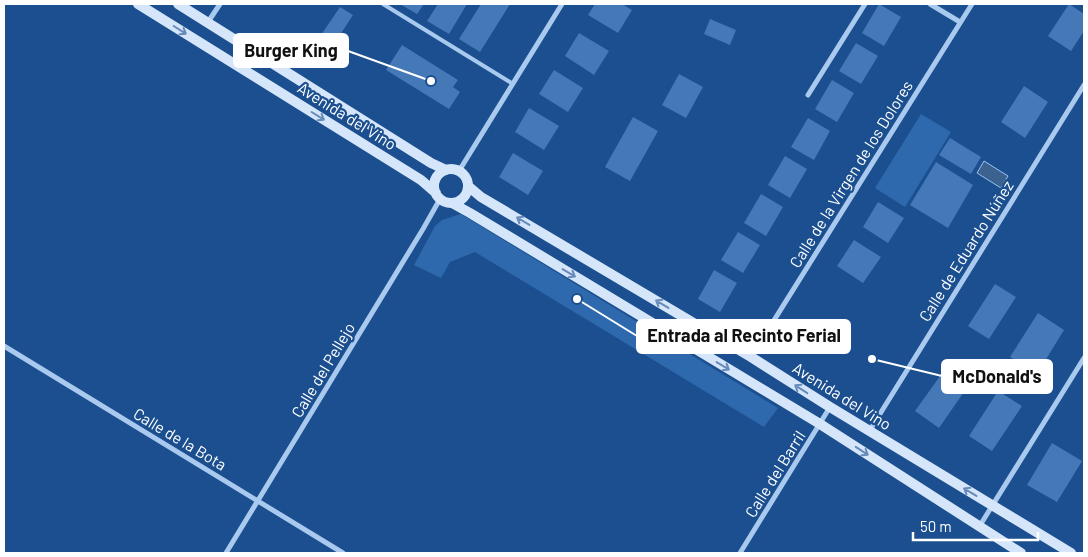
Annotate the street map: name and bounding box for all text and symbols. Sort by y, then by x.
one-way arrow [172,25,186,35]
callout: Burger King [234,34,348,67]
text: Burger King [244,39,338,61]
street label: Calle de la Virgen de los Dolores [785,77,916,271]
street label: Avenida del Vino [294,78,400,154]
one-way arrow [310,111,324,121]
street label: Calle de Eduardo Núñez [914,177,1017,325]
one-way arrow [516,216,530,226]
one-way arrow [562,268,576,278]
one-way arrow [656,299,670,309]
street label: Calle del Pellejo [287,319,358,421]
callout: Entrada al Recinto Ferial [637,320,850,353]
text: Entrada al Recinto Ferial [647,324,841,346]
street label: Avenida del Vino [789,358,895,434]
callout: McDonald's [942,360,1052,393]
one-way arrow [716,361,730,371]
text: McDonald's [952,365,1042,387]
one-way arrow [795,383,809,393]
street label: Calle de la Bota [130,403,230,474]
street label: Calle del Barril [740,427,809,521]
one-way arrow [854,446,868,456]
one-way arrow [963,486,977,496]
scale bar [913,510,1038,542]
text: 50 m [920,517,952,535]

